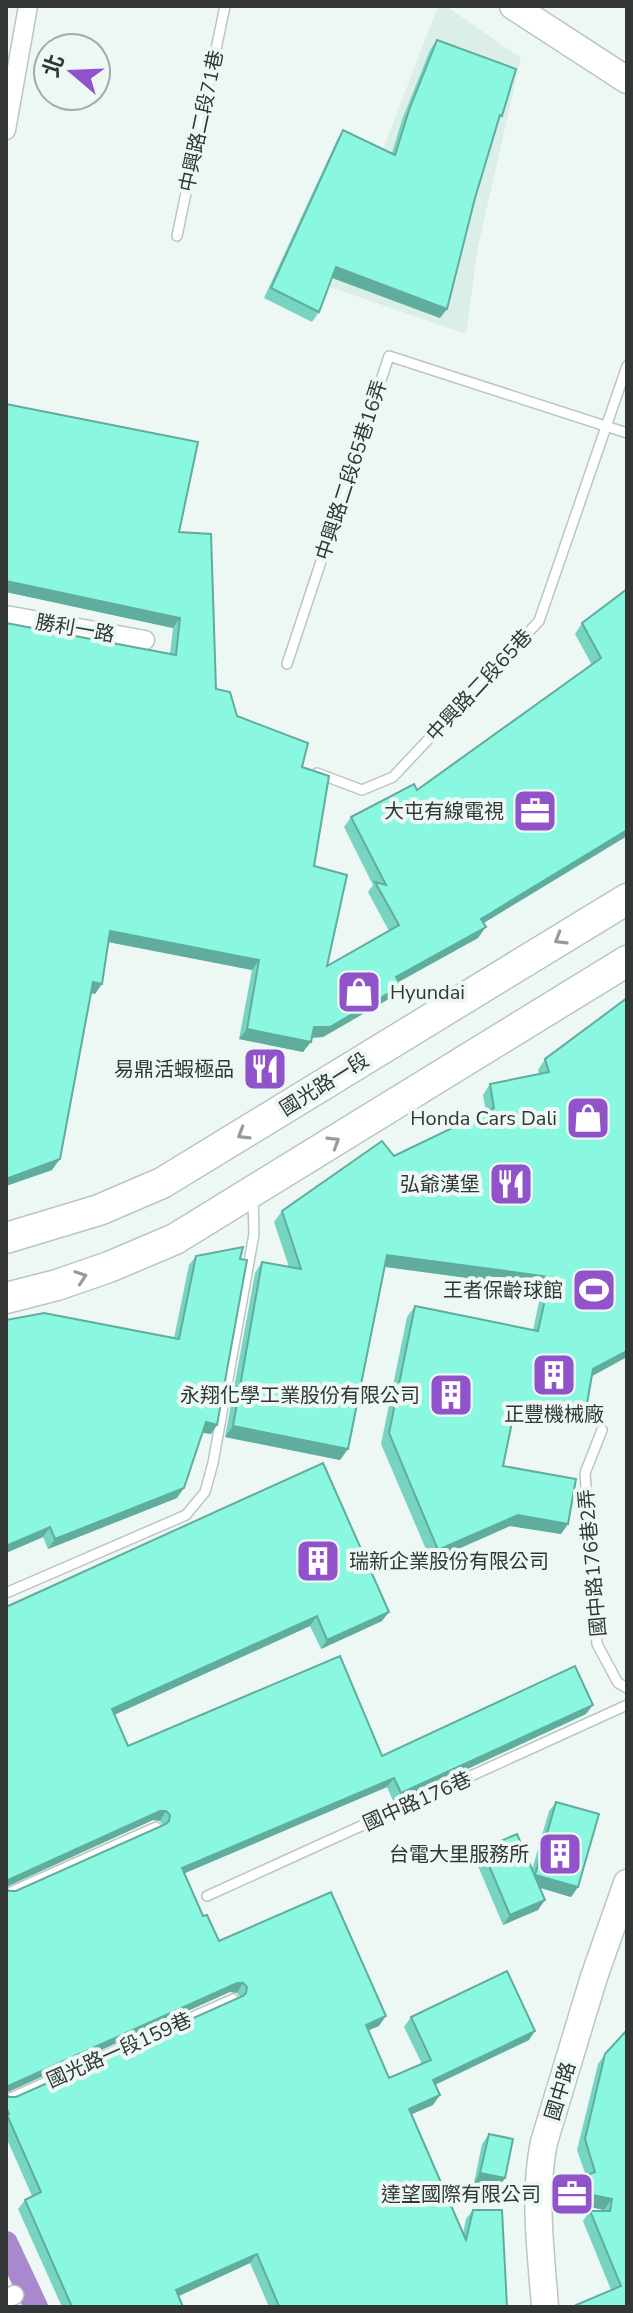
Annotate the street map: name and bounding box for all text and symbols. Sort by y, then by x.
north arrow [32,32,112,112]
street label: 中興路二段71巷 [173,48,230,194]
text: 北 [36,51,72,81]
street label: 中興路二段65巷16弄 [310,377,393,564]
street label: 勝利一路 [33,608,117,649]
street label: 中興路二段65巷 [420,623,538,747]
office icon: 大屯有線電視 [511,787,559,835]
place label: 大屯有線電視 [384,798,504,825]
one-way arrow [554,929,569,945]
shop icon: Hyundai [335,968,383,1016]
place label: Hyundai [390,979,465,1006]
restaurant icon: 易鼎活蝦極品 [241,1045,289,1093]
street label: 國光路一段 [275,1046,374,1122]
place label: 易鼎活蝦極品 [114,1056,234,1083]
shop icon: Honda Cars Dali [564,1094,612,1142]
place label: Honda Cars Dali [410,1105,557,1132]
one-way arrow [237,1124,252,1140]
one-way arrow [325,1136,340,1151]
restaurant icon: 弘爺漢堡 [487,1160,535,1208]
place label: 弘爺漢堡 [400,1171,480,1198]
sports icon: 王者保齡球館 [570,1266,618,1314]
one-way arrow [73,1270,87,1286]
place label: 王者保齡球館 [443,1277,563,1304]
building icon: 正豐機械廠 [530,1351,578,1399]
building icon: 永翔化學工業股份有限公司 [427,1371,475,1419]
place label: 永翔化學工業股份有限公司 [180,1382,420,1409]
place label: 正豐機械廠 [504,1401,604,1428]
street label: 國中路176巷2弄 [573,1488,612,1638]
building icon: 瑞新企業股份有限公司 [294,1537,342,1585]
place label: 瑞新企業股份有限公司 [349,1548,549,1575]
street label: 國中路176巷 [359,1766,476,1837]
building icon: 台電大里服務所 [536,1830,584,1878]
place label: 台電大里服務所 [389,1841,529,1868]
street label: 國光路一段159巷 [42,2006,196,2095]
street label: 國中路 [539,2059,582,2124]
office icon: 達望國際有限公司 [548,2170,596,2218]
place label: 達望國際有限公司 [381,2181,541,2208]

